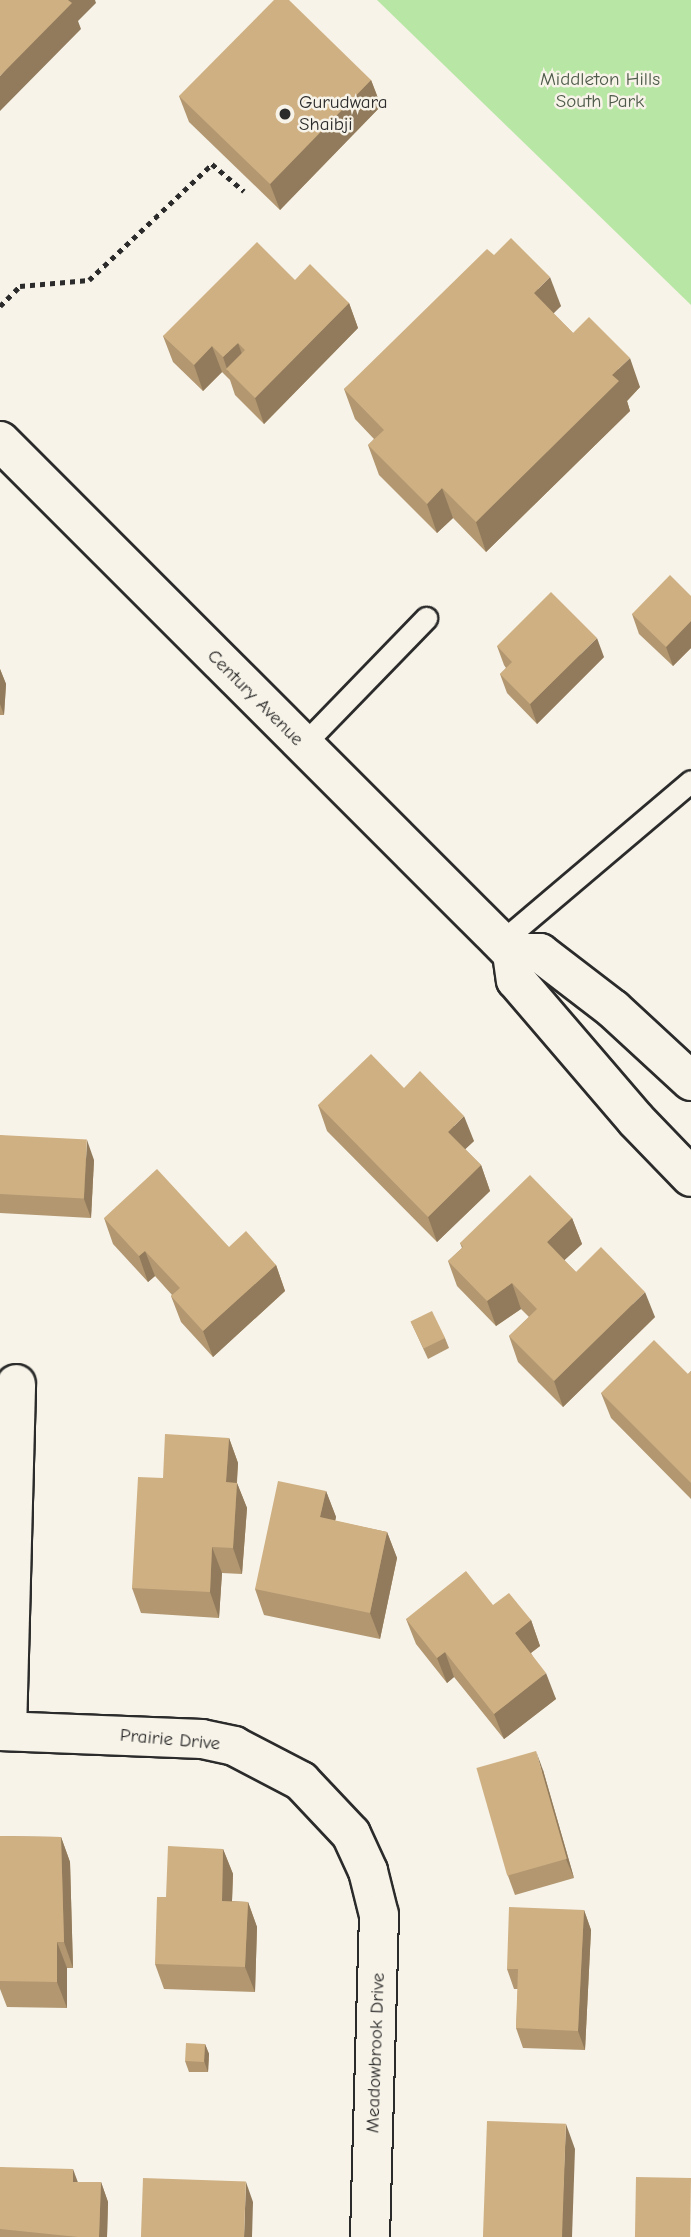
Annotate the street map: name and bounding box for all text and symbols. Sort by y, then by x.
park label: Middleton Hills South Park [540,69,660,113]
place label: Gurudwara Shaibji [299,92,387,136]
marker: Gurudwara Shaibji [277,106,293,122]
street label: Century Avenue [202,645,308,751]
street label: Prairie Drive [119,1724,221,1756]
street label: Meadowbrook Drive [362,1972,390,2134]

